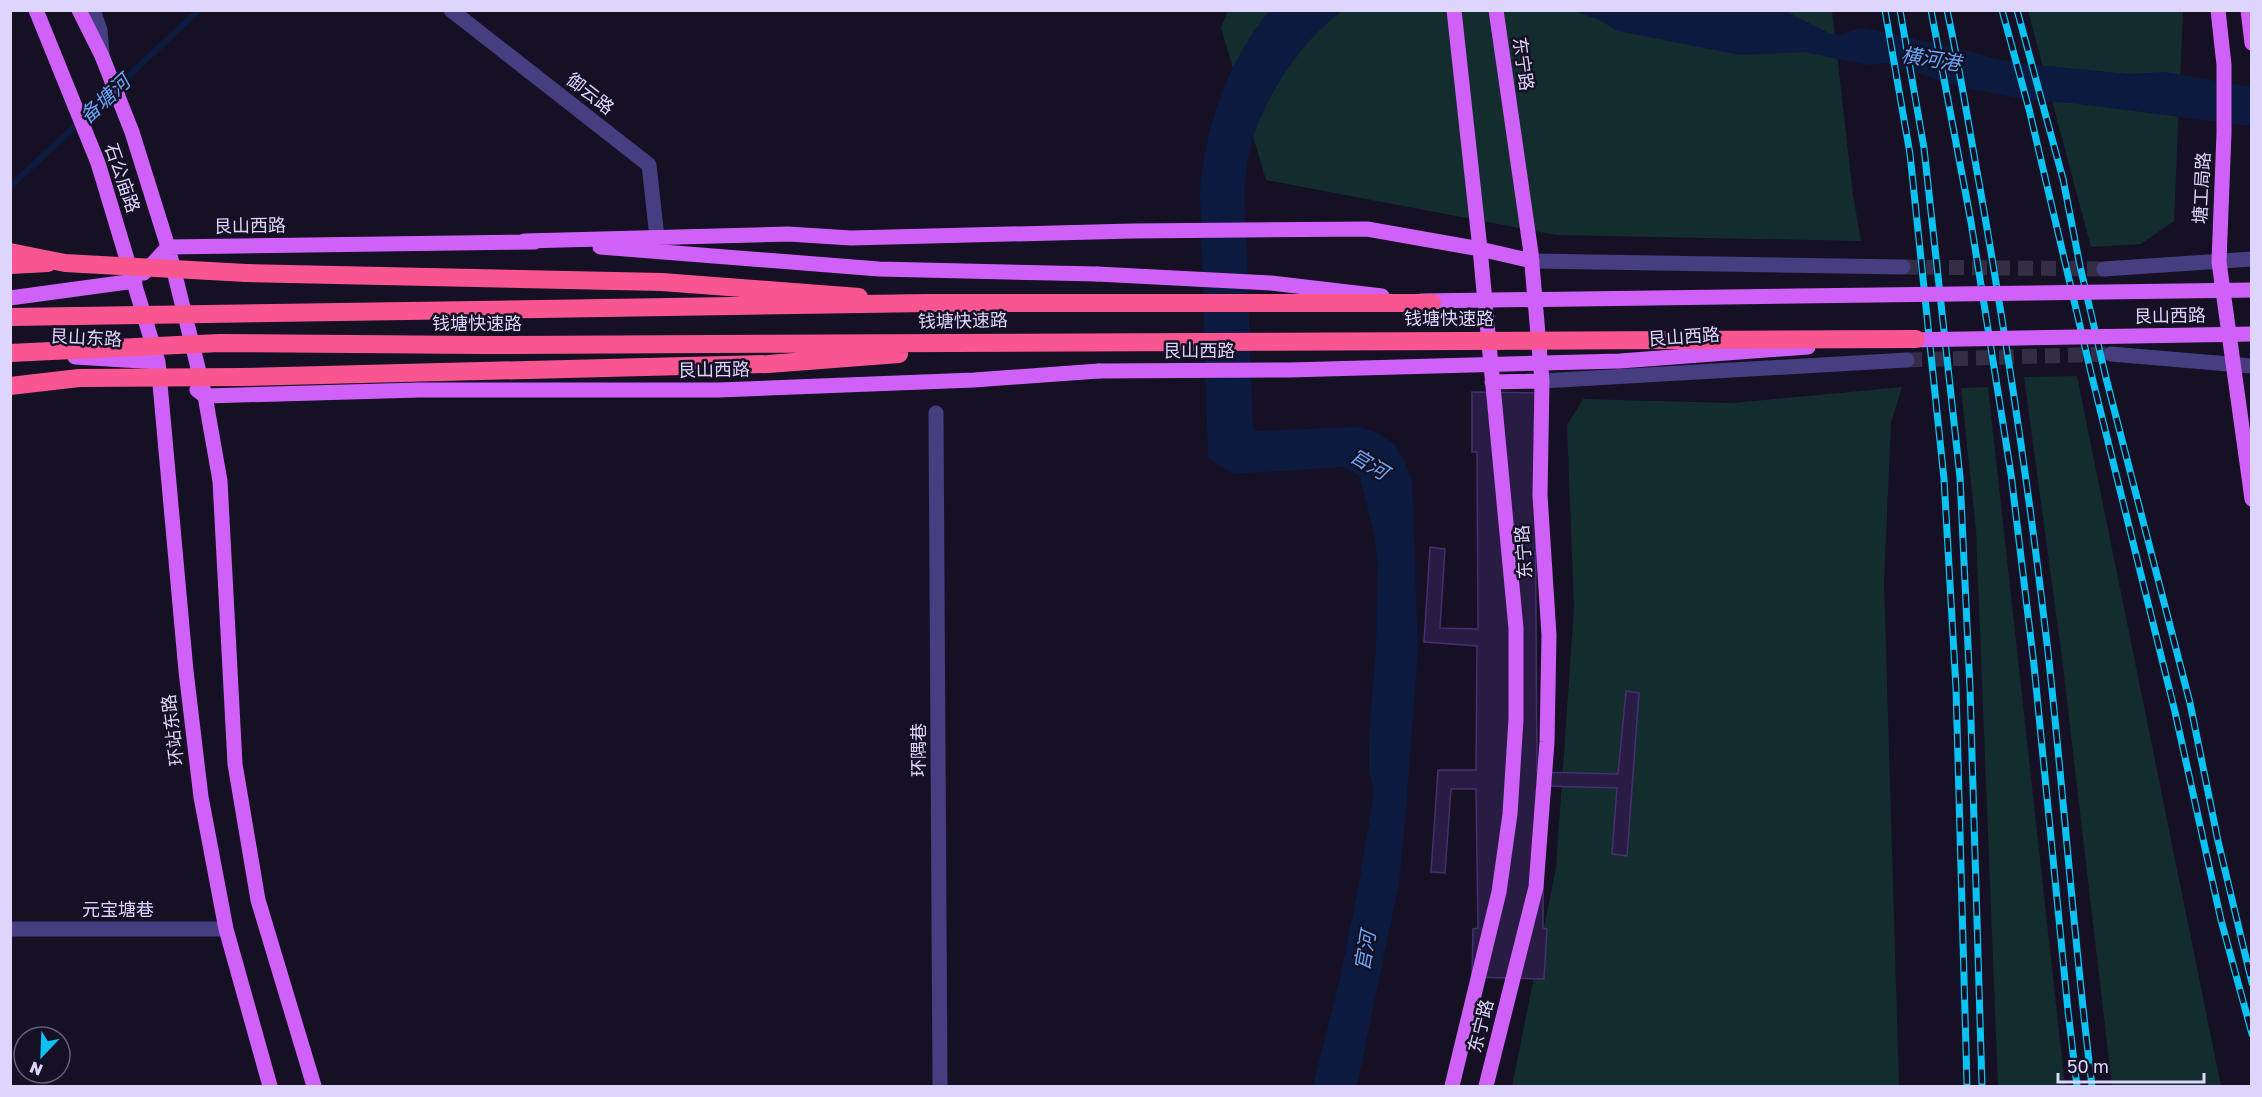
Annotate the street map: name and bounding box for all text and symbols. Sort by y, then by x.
street label: 东宁路 [1509,36,1539,92]
water label: 横河港 [1900,41,1966,75]
water label: 备塘河 [74,66,137,128]
street label: 御云路 [563,68,619,119]
street label: 石公庙路 [101,140,145,215]
street label: 塘工局路 [2188,151,2214,224]
street label: 艮山西路 [214,213,286,237]
street label: 艮山西路 [2134,303,2206,327]
street label: 钱塘快速路 [1404,307,1494,329]
street label: 钱塘快速路 [918,308,1008,332]
street label: 钱塘快速路 [432,312,522,334]
street label: 艮山西路 [1647,323,1721,349]
street label: 艮山东路 [50,324,123,350]
street label: 艮山西路 [1163,339,1235,361]
street label: 艮山西路 [678,357,750,381]
water label: 官河 [1346,443,1396,486]
street label: 东宁路 [1510,524,1536,580]
street label: 环站东路 [157,693,187,767]
street label: 环隅巷 [907,723,929,777]
street label: 元宝塘巷 [82,898,154,920]
water label: 官河 [1349,925,1380,973]
street label: 东宁路 [1463,997,1497,1055]
north arrow [12,1025,72,1085]
scale bar [2058,1046,2204,1084]
text: 50 m [2067,1055,2109,1077]
text: N [27,1057,46,1080]

